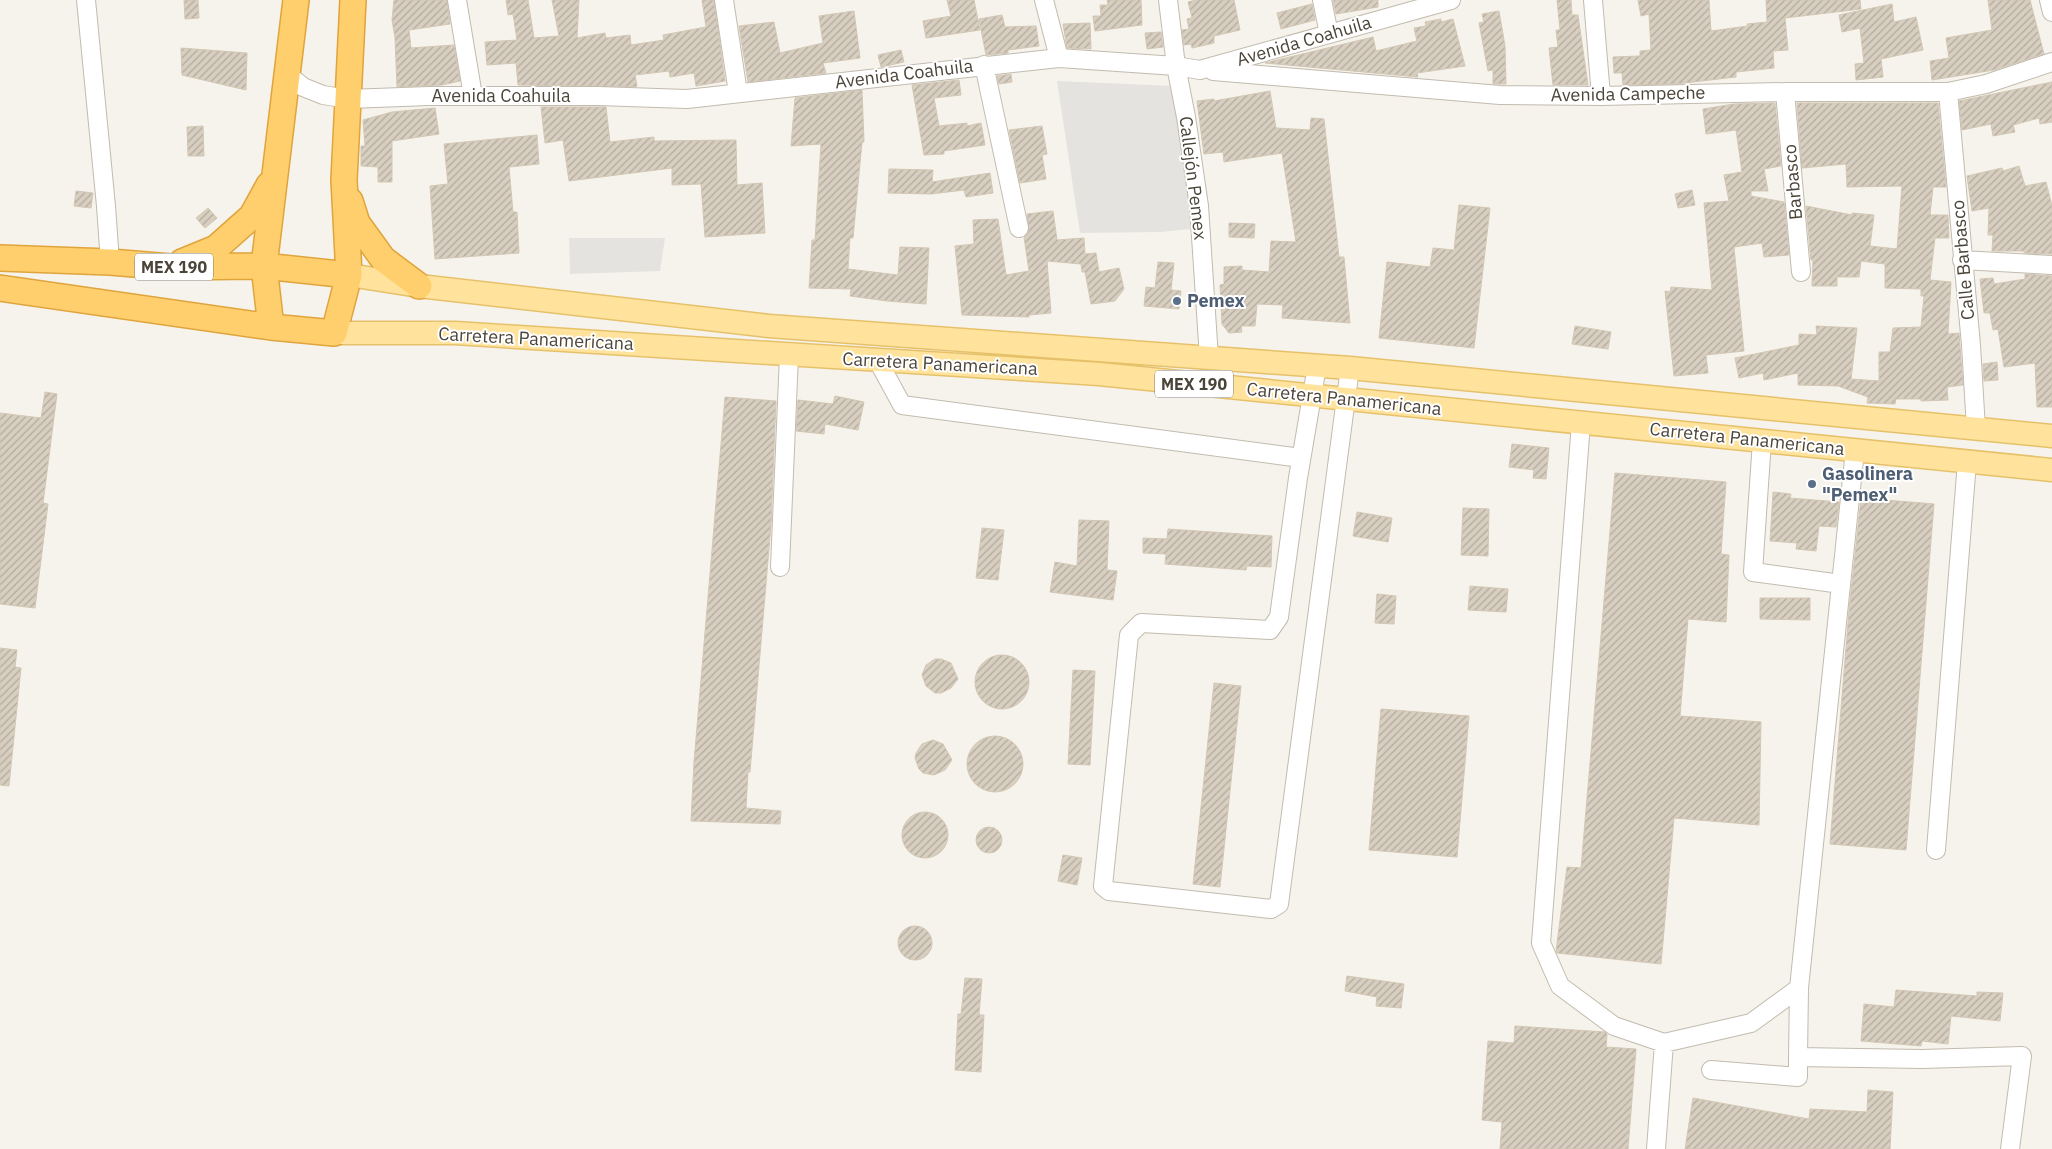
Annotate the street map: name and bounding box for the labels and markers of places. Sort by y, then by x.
place label: Pemex [1187,289,1245,312]
marker: Pemex [1171,295,1183,307]
place label: Gasolinera "Pemex" [1822,462,1913,506]
marker: Gasolinera "Pemex" [1806,478,1818,490]

